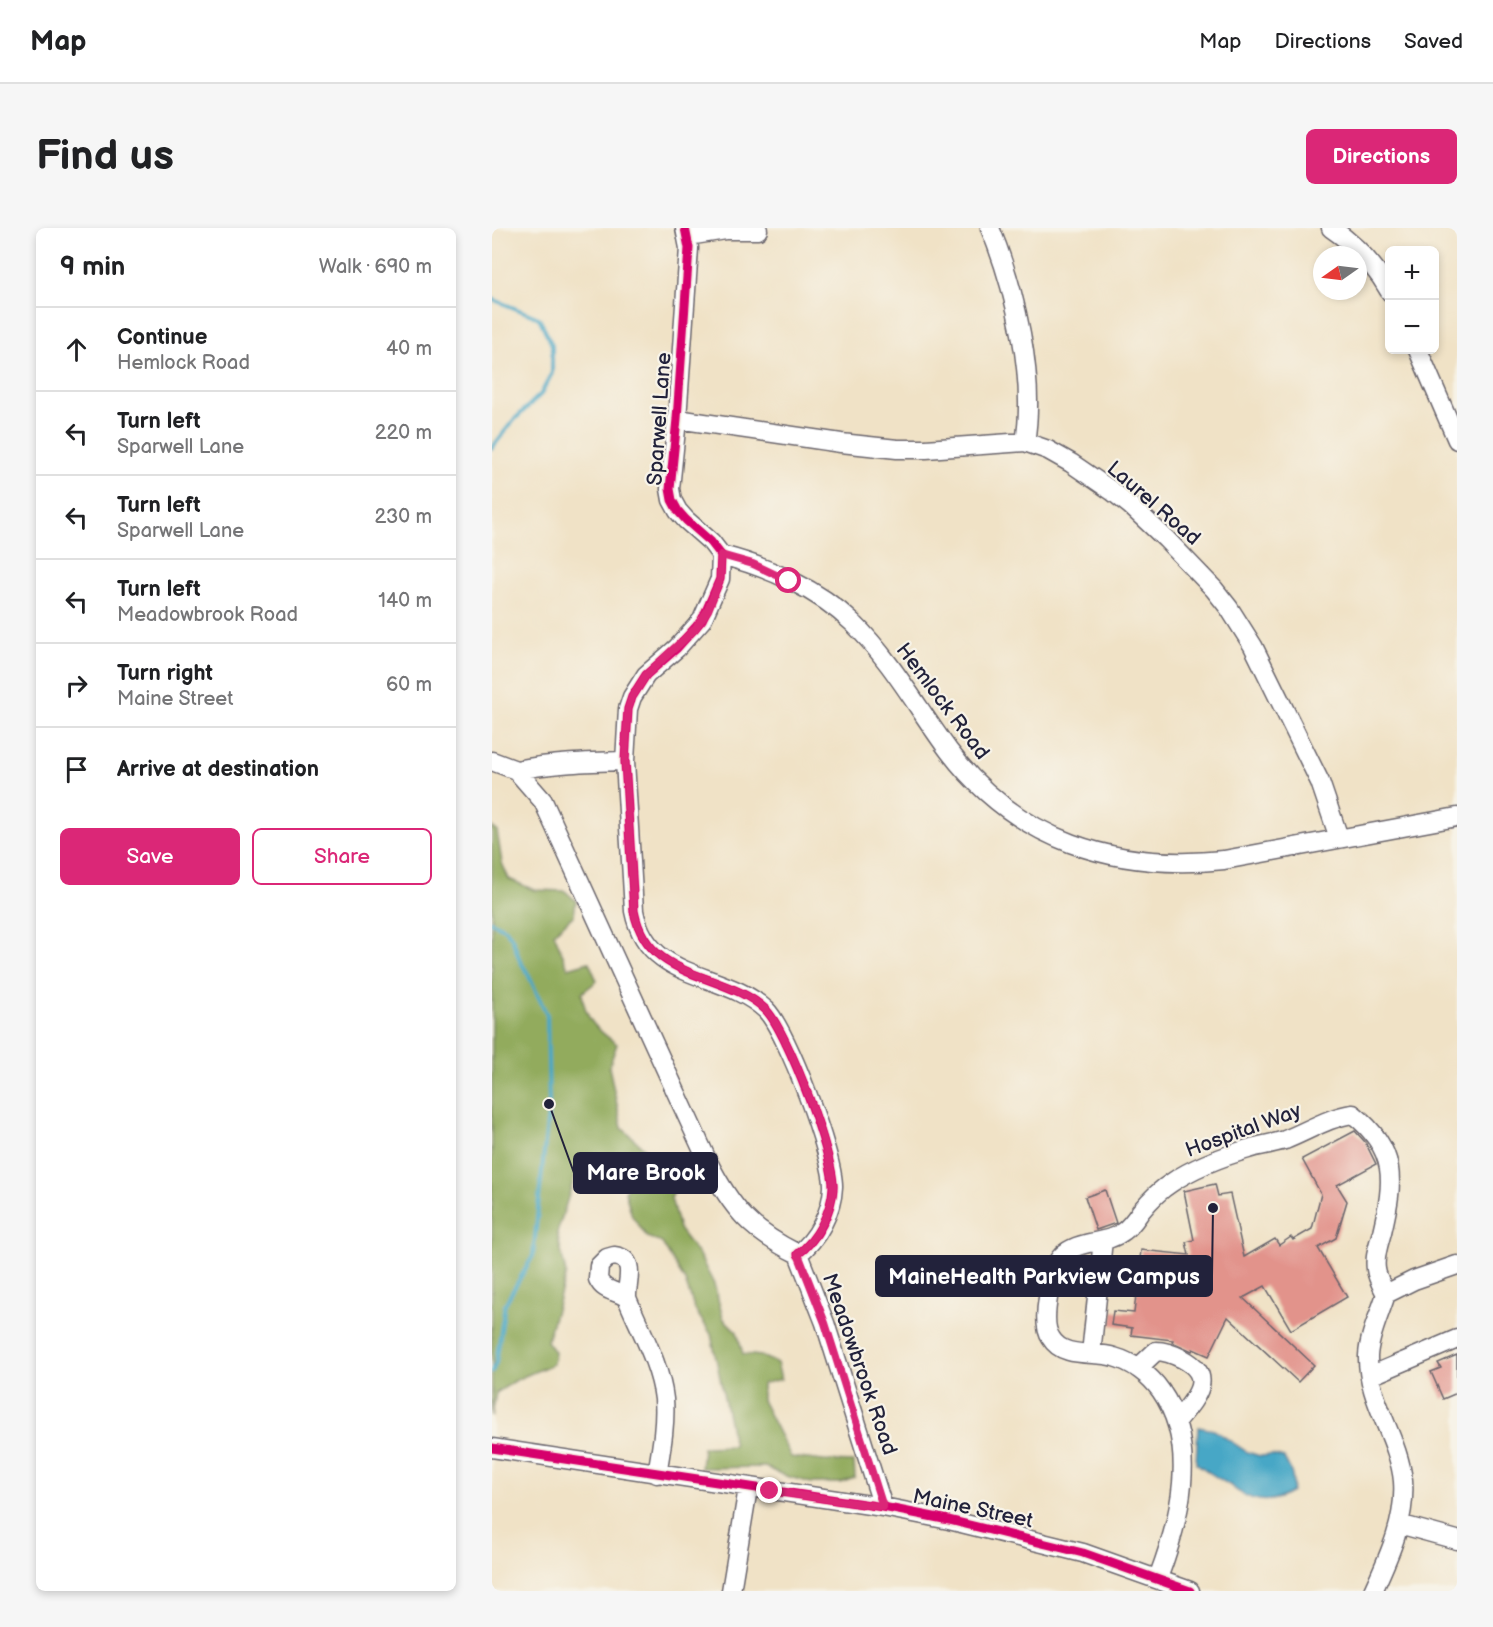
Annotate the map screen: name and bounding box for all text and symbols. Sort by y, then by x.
text: Map [30,25,86,58]
text: Map [1199,29,1242,54]
text: Directions [1275,29,1371,54]
text: Saved [1404,29,1463,54]
button: Directions [1306,129,1457,184]
text: Find us [36,131,174,182]
north arrow [1313,246,1367,300]
map controls [1385,246,1439,354]
button: + [1385,246,1439,300]
text: 9 min [60,252,125,283]
text: Walk · 690 m [319,255,432,279]
button: − [1385,300,1439,354]
text: Continue [117,324,207,351]
icon: ahead [60,333,93,366]
text: 40 m [386,337,432,361]
text: Hemlock Road [117,351,250,375]
street label: Sparwell Lane [642,352,677,486]
text: Turn left [117,408,201,435]
icon: left [60,417,93,450]
text: 220 m [375,421,432,445]
text: Sparwell Lane [117,435,244,459]
street label: Laurel Road [1102,456,1206,551]
text: Turn left [117,492,201,519]
icon: left [60,501,93,534]
text: 230 m [375,505,432,529]
text: Sparwell Lane [117,519,244,543]
route start [775,567,801,593]
text: Turn left [117,576,201,603]
icon: left [60,585,93,618]
text: 140 m [378,589,432,613]
text: Meadowbrook Road [117,603,298,627]
street label: Hemlock Road [891,638,995,765]
text: Turn right [117,660,213,687]
icon: right [60,669,93,702]
text: 60 m [386,673,432,697]
text: Maine Street [117,687,233,711]
icon: arrive [60,753,93,786]
text: Arrive at destination [117,756,319,783]
button: Save [60,828,240,885]
button: Share [252,828,432,885]
street label: Hospital Way [1182,1098,1305,1163]
callout: Mare Brook [574,1153,717,1193]
text: Mare Brook [587,1160,706,1187]
callout: MaineHealth Parkview Campus [876,1256,1212,1296]
text: MaineHealth Parkview Campus [888,1264,1200,1291]
street label: Meadowbrook Road [817,1270,902,1458]
route end [756,1477,782,1503]
street label: Maine Street [911,1484,1036,1534]

